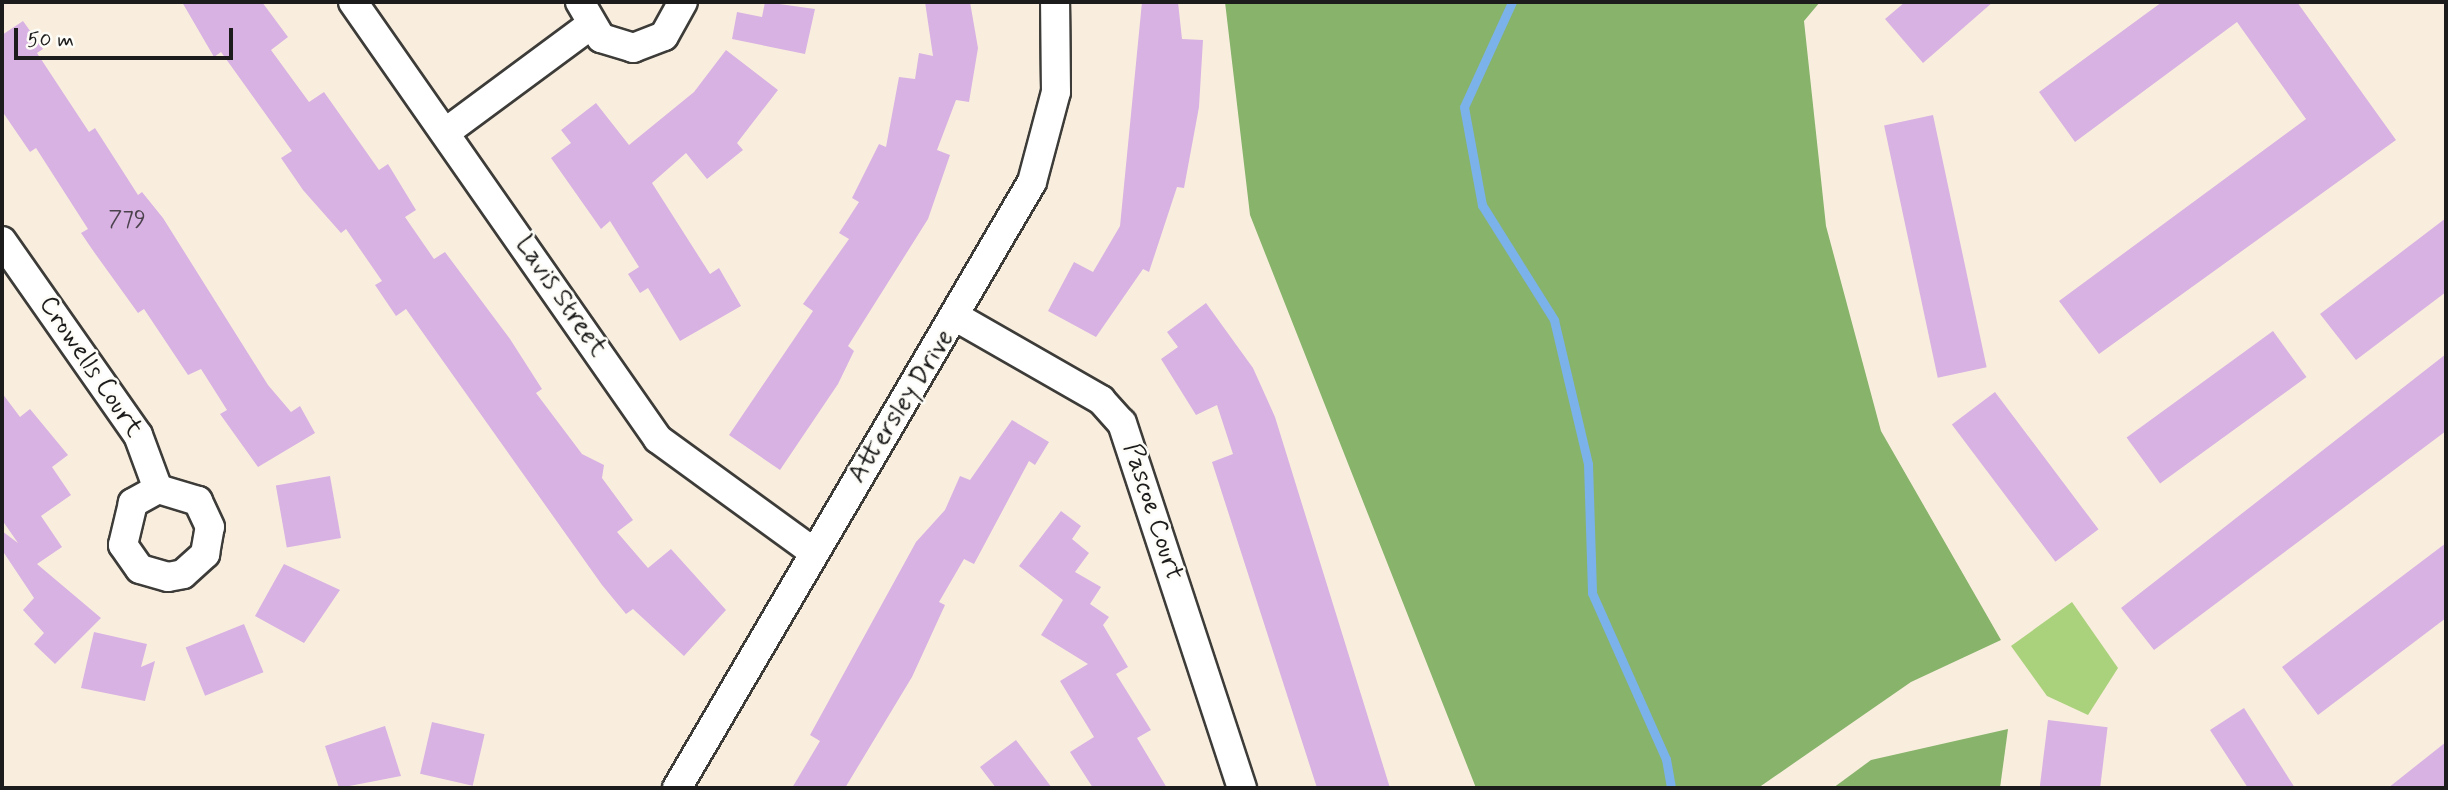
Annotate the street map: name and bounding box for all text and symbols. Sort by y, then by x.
scale bar [18,14,236,58]
text: 50 m [27,26,74,54]
house number: 779 [108,206,146,234]
street label: Lavis Street [507,231,613,363]
street label: Crowells Court [32,291,148,443]
street label: Attersley Drive [843,325,961,489]
street label: Pascoe Court [1115,440,1189,584]

